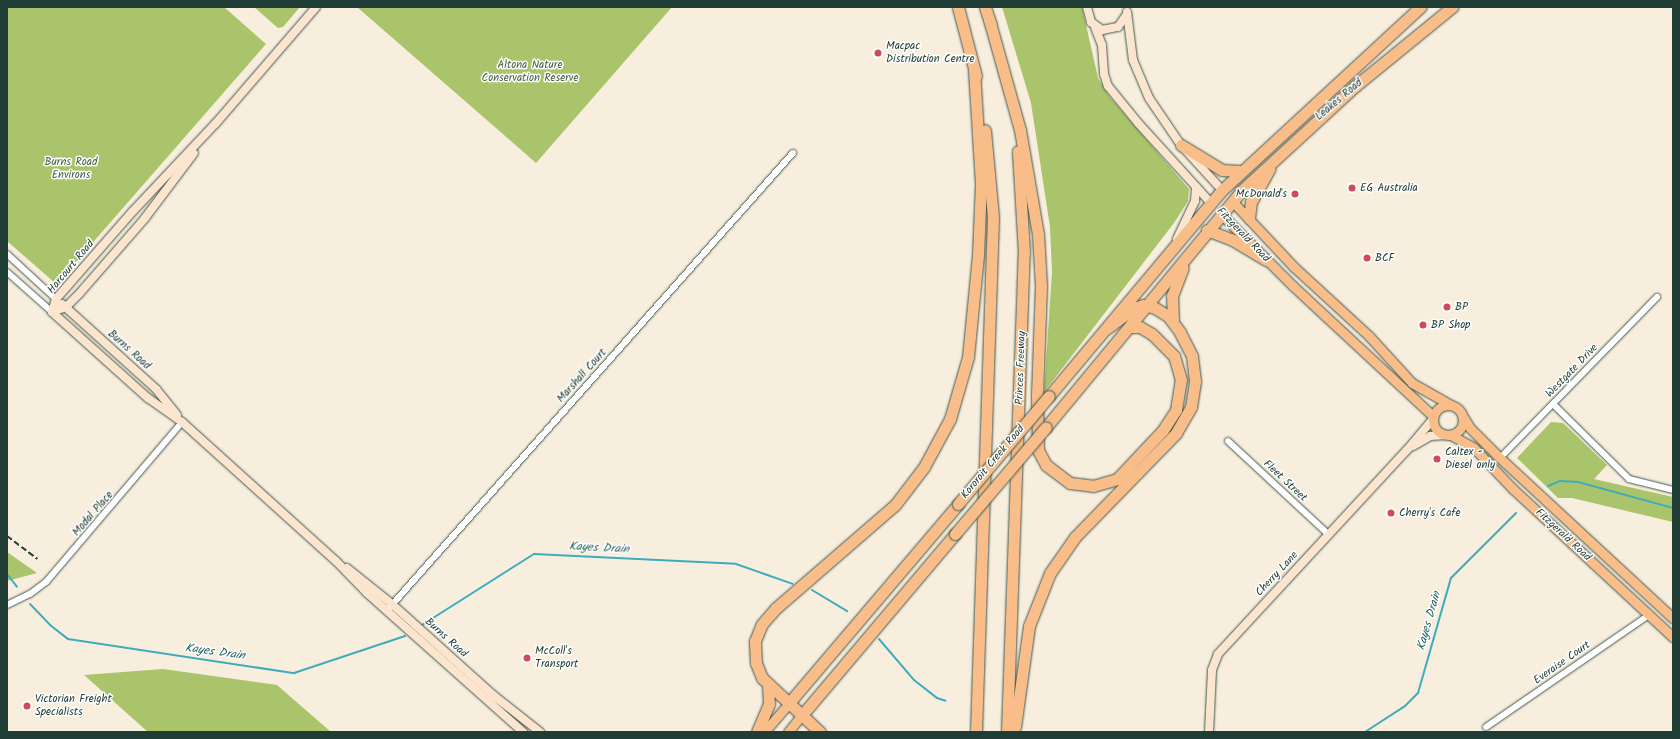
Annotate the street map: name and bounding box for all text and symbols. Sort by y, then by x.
place label: Macpac Distribution Centre [886,40,974,66]
marker: Macpac Distribution Centre [873,48,883,58]
park label: Altona Nature Conservation Reserve [482,59,578,85]
street label: Leakes Road [1313,77,1365,123]
park label: Burns Road Environs [45,156,97,182]
place label: EG Australia [1360,181,1418,195]
marker: EG Australia [1347,183,1357,193]
place label: McDonald's [1236,187,1287,201]
marker: McDonald's [1290,189,1300,199]
street label: Fitzgerald Road [1214,205,1272,265]
street label: Harcourt Road [45,238,97,296]
place label: BCF [1375,251,1394,265]
marker: BCF [1362,253,1372,263]
place label: BP [1455,300,1468,314]
marker: BP [1442,302,1452,312]
place label: BP Shop [1431,318,1470,332]
marker: BP Shop [1418,320,1428,330]
street label: Burns Road [105,327,153,373]
street label: Princes Freeway [1013,331,1029,405]
street label: Westgate Drive [1543,341,1601,401]
street label: Marshall Court [554,346,610,406]
street label: Kororoit Creek Road [958,423,1028,501]
place label: Caltex - Diesel only [1445,446,1495,472]
marker: Caltex - Diesel only [1432,454,1442,464]
street label: Fleet Street [1260,457,1310,505]
street label: Modal Place [70,489,116,539]
place label: Cherry's Cafe [1399,506,1460,520]
street label: Fitzgerald Road [1533,506,1593,564]
marker: Cherry's Cafe [1386,508,1396,518]
water label: Kayes Drain [569,539,629,557]
street label: Cherry Lane [1253,549,1301,599]
water label: Kayes Drain [1414,590,1444,652]
street label: Burns Road [422,615,470,661]
street label: Everaise Court [1531,639,1593,687]
water label: Kayes Drain [184,641,246,663]
place label: McColl's Transport [535,645,578,671]
marker: McColl's Transport [522,653,532,663]
place label: Victorian Freight Specialists [35,693,112,719]
marker: Victorian Freight Specialists [22,701,32,711]

